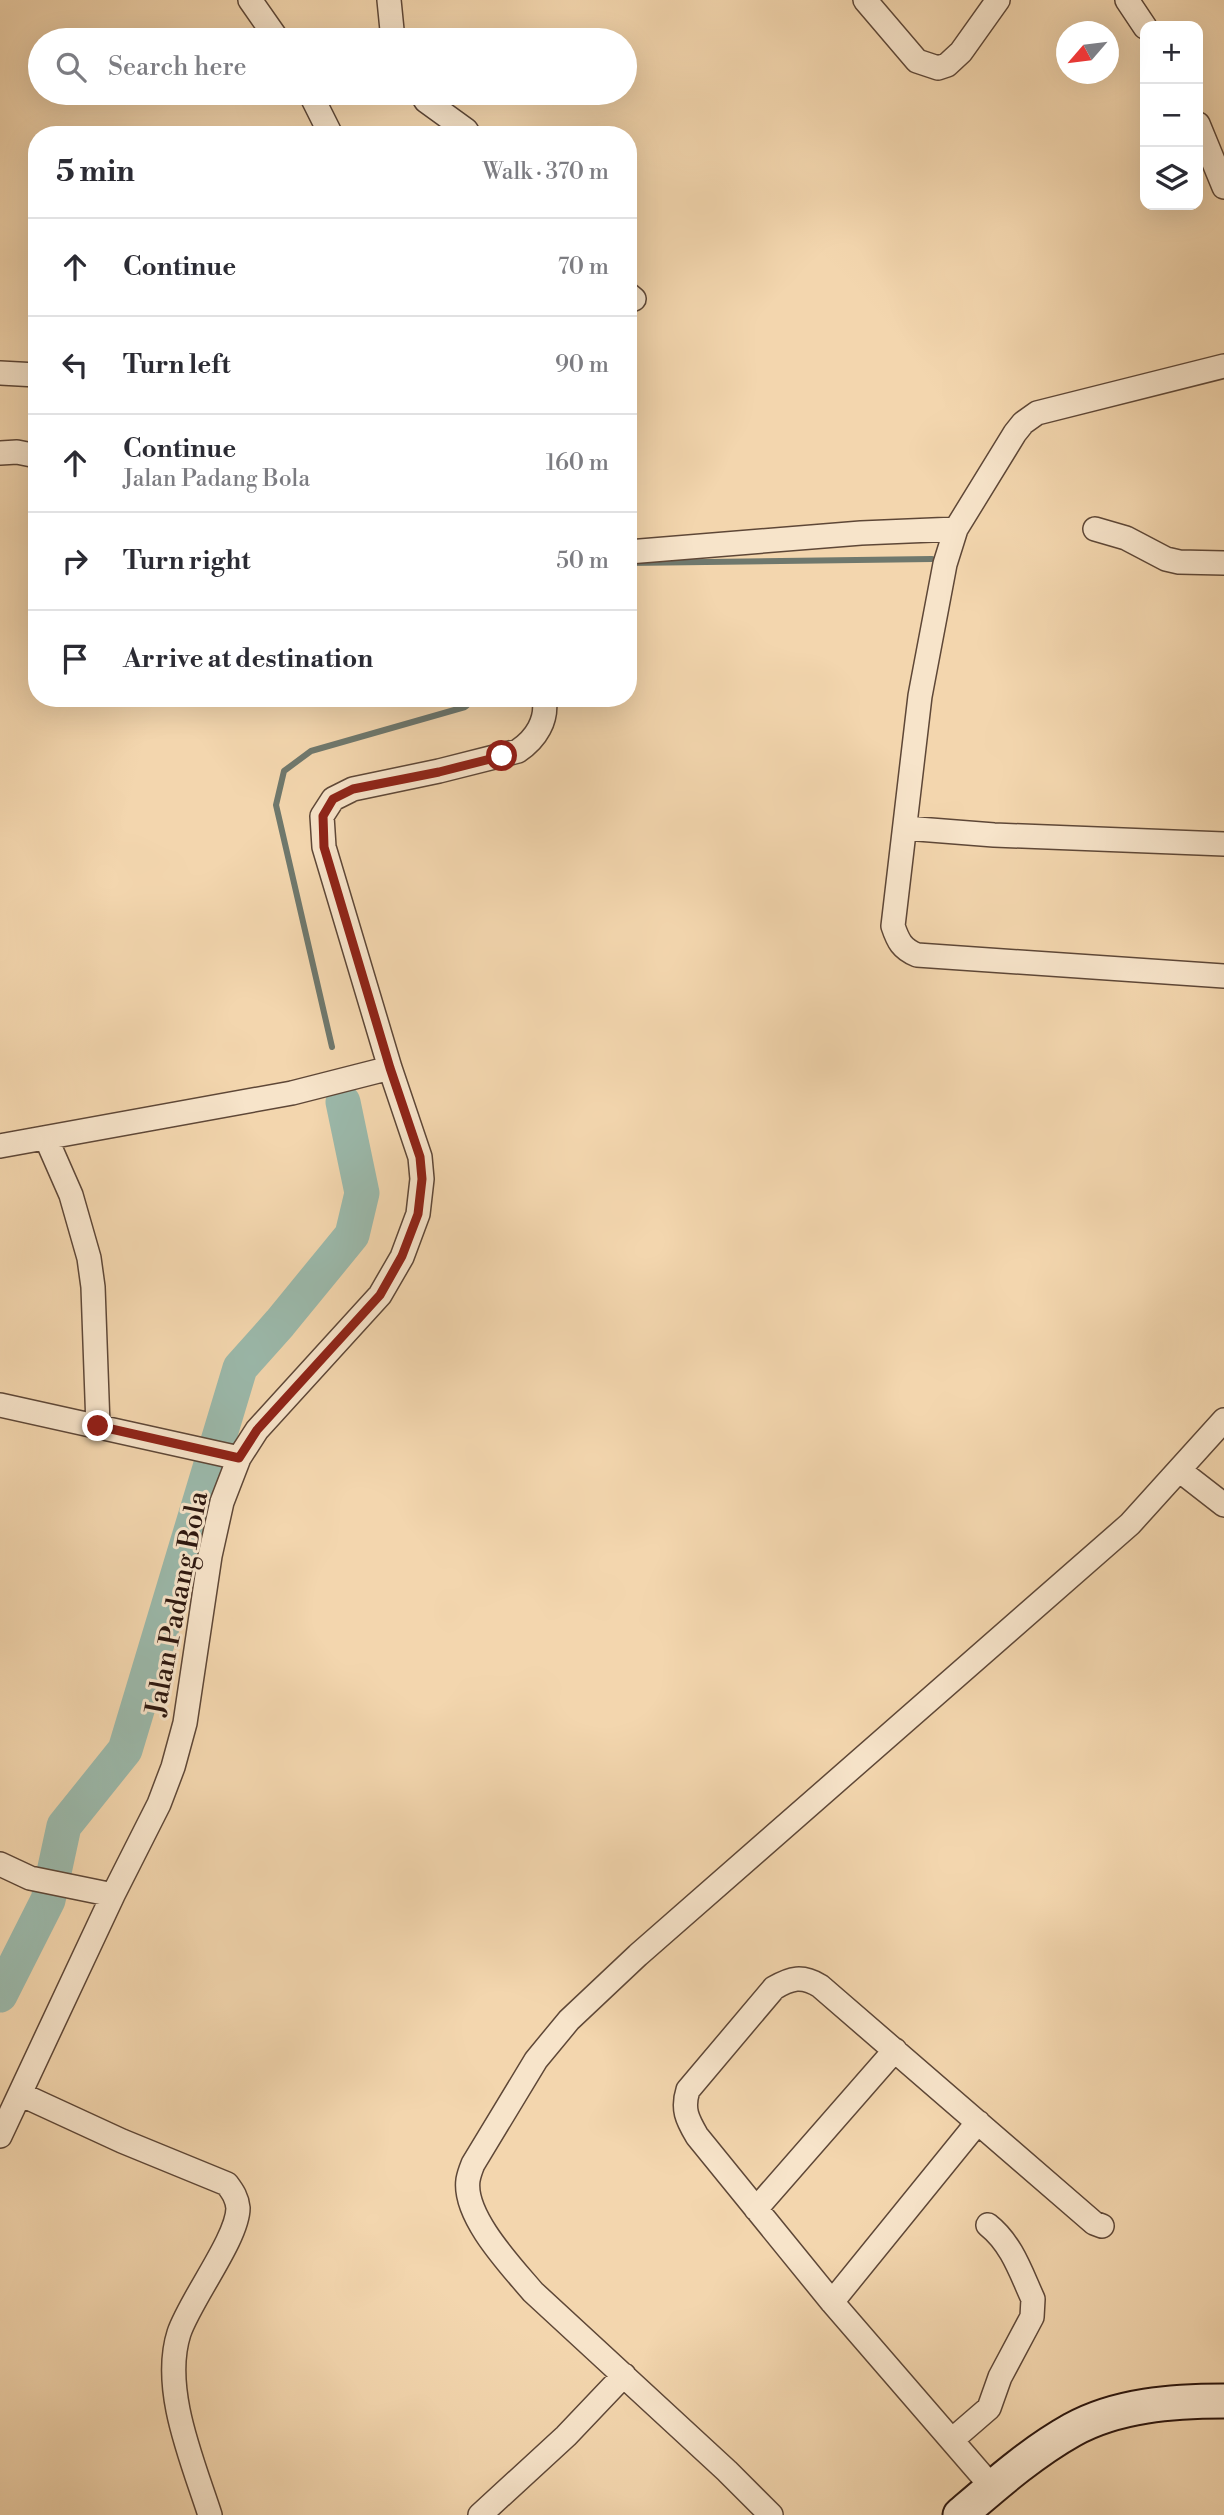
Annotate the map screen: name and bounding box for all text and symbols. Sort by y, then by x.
north arrow [1056,21,1119,84]
map controls [1140,21,1203,210]
button: + [1140,21,1203,84]
search box [28,28,637,105]
icon: search [52,48,90,86]
text: Search here [108,51,247,83]
button: − [1140,84,1203,147]
button: layers [1140,147,1203,210]
text: 5 min [56,153,135,191]
text: Walk · 370 m [482,158,609,186]
icon: ahead [56,248,94,286]
text: Continue [123,251,236,283]
text: 70 m [558,253,609,281]
icon: left [56,346,94,384]
text: Turn left [123,349,231,381]
text: 90 m [555,351,609,379]
text: Continue [123,433,236,465]
icon: ahead [56,444,94,482]
text: 160 m [546,449,609,477]
text: Jalan Padang Bola [123,465,310,493]
icon: right [56,542,94,580]
text: Turn right [123,545,251,577]
text: 50 m [556,547,609,575]
icon: arrive [56,640,94,678]
text: Arrive at destination [123,643,373,675]
route start [486,740,517,771]
route end [82,1410,113,1441]
street label: Jalan Padang Bola [138,1487,217,1719]

